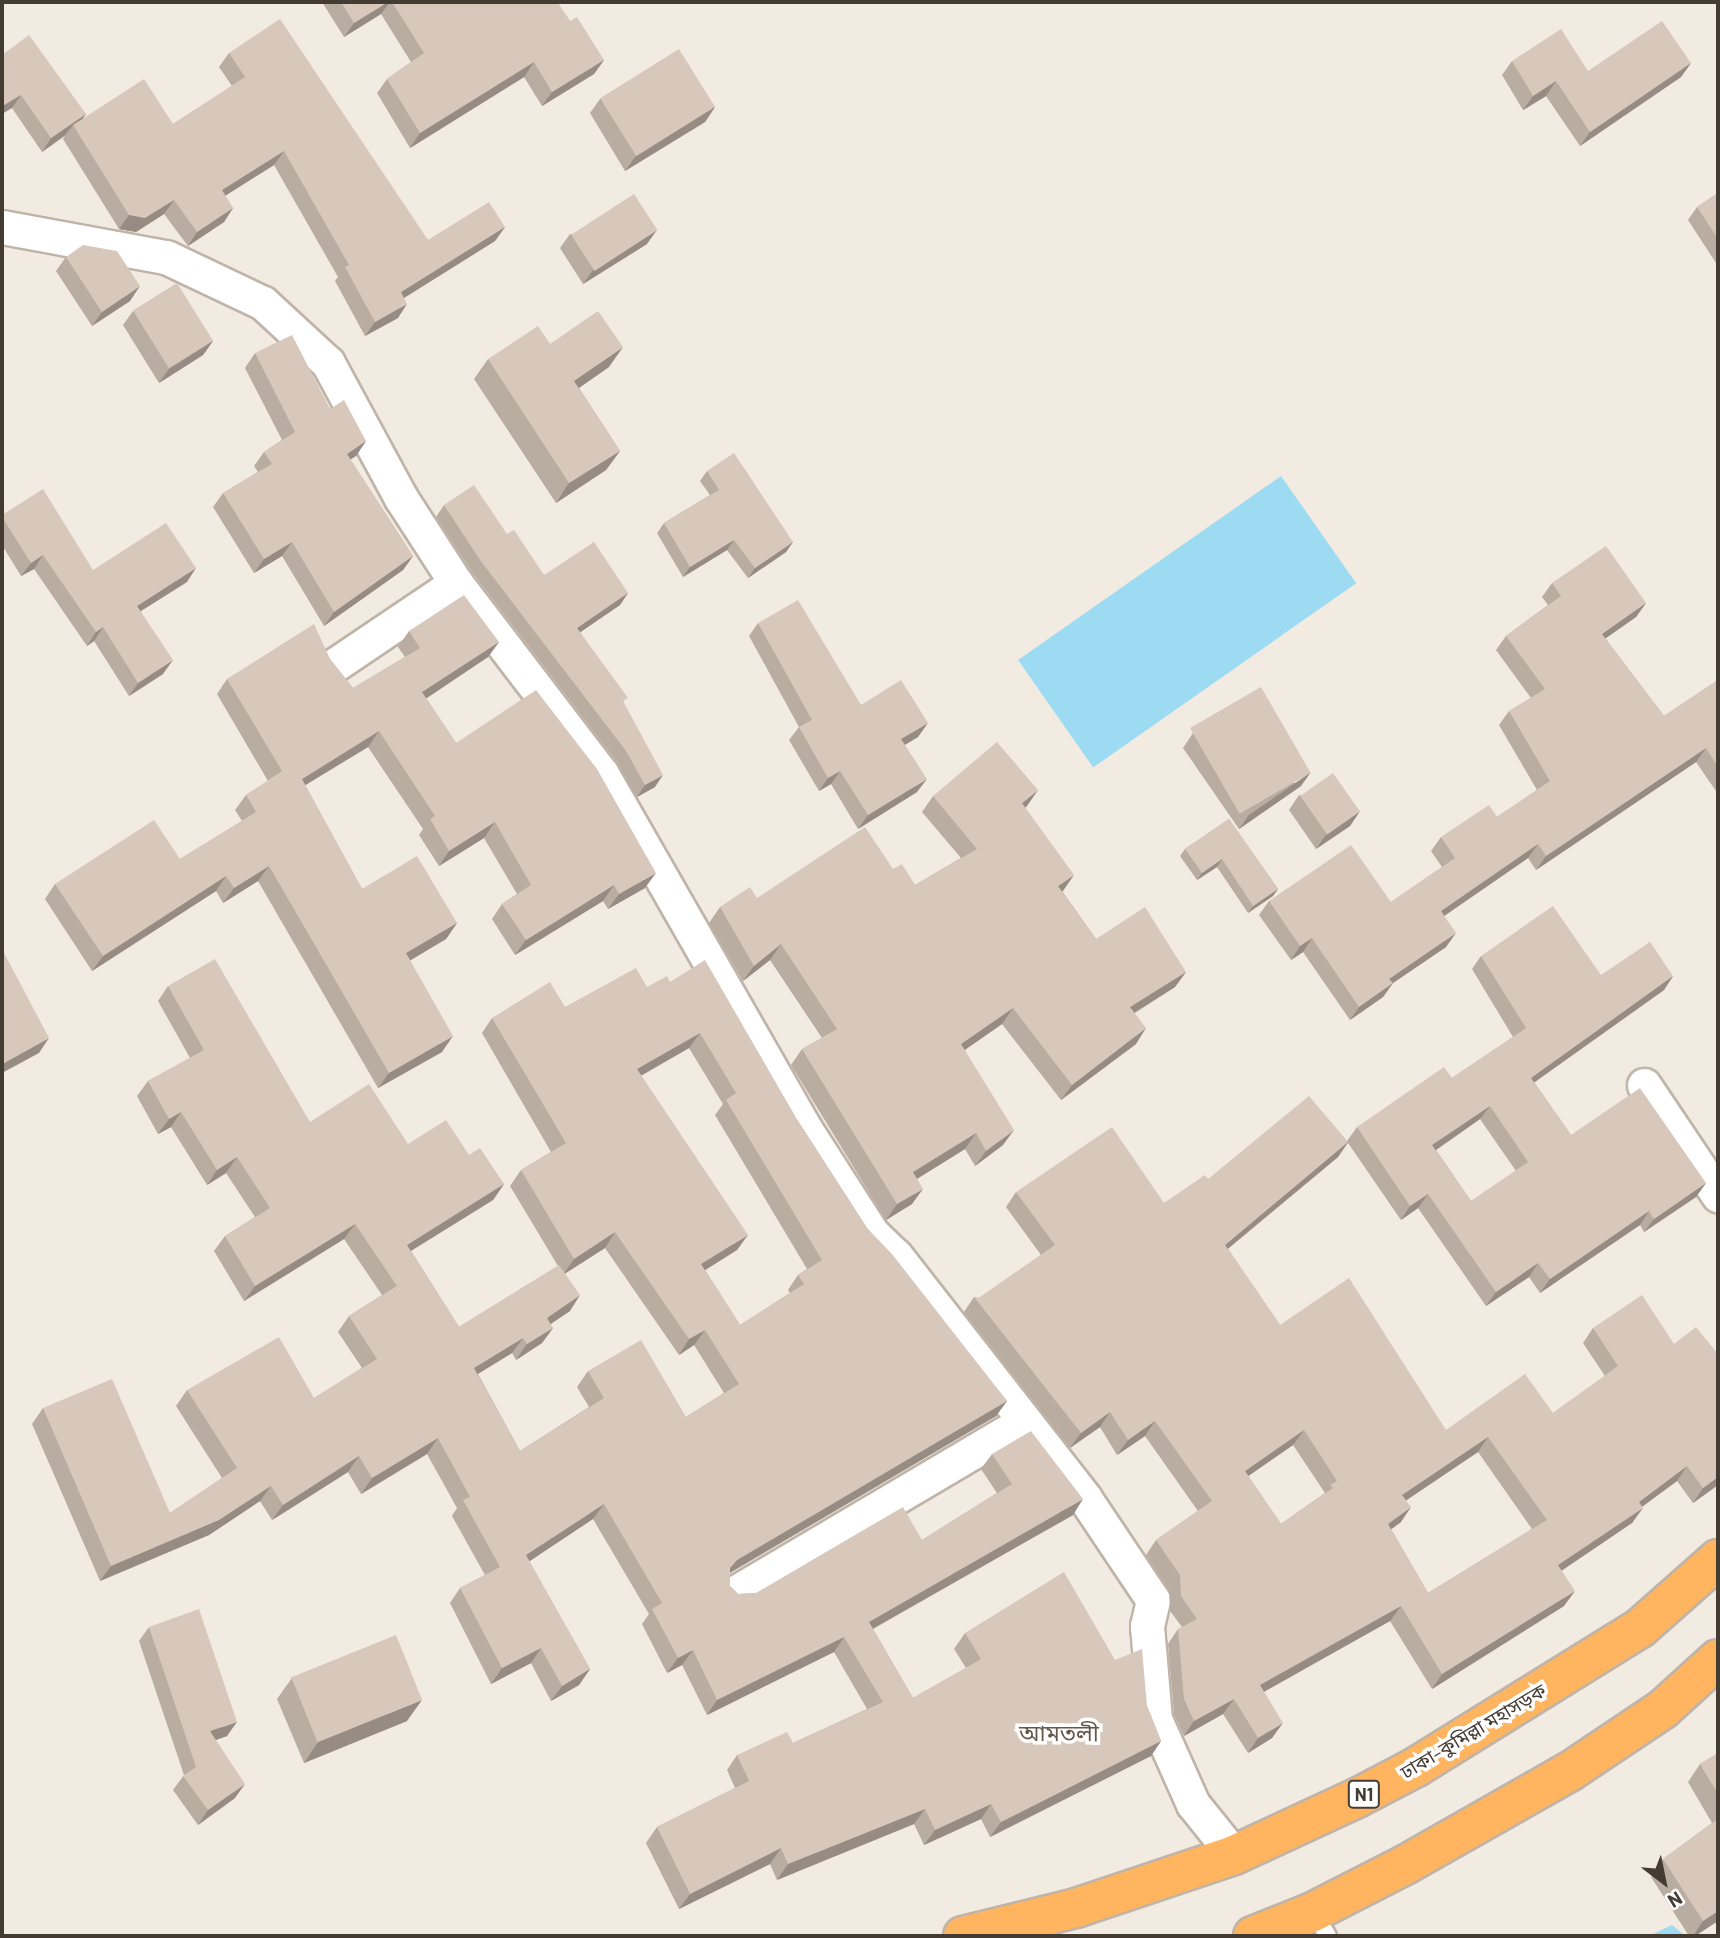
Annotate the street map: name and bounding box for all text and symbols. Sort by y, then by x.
street label: ঢাকা–কুমিল্লা মহাসড়ক [1396,1679,1550,1783]
district label: আমতলী [1019,1718,1099,1746]
road number: N1 [1346,1779,1382,1808]
north arrow [1629,1847,1699,1917]
text: N [1664,1887,1687,1913]

